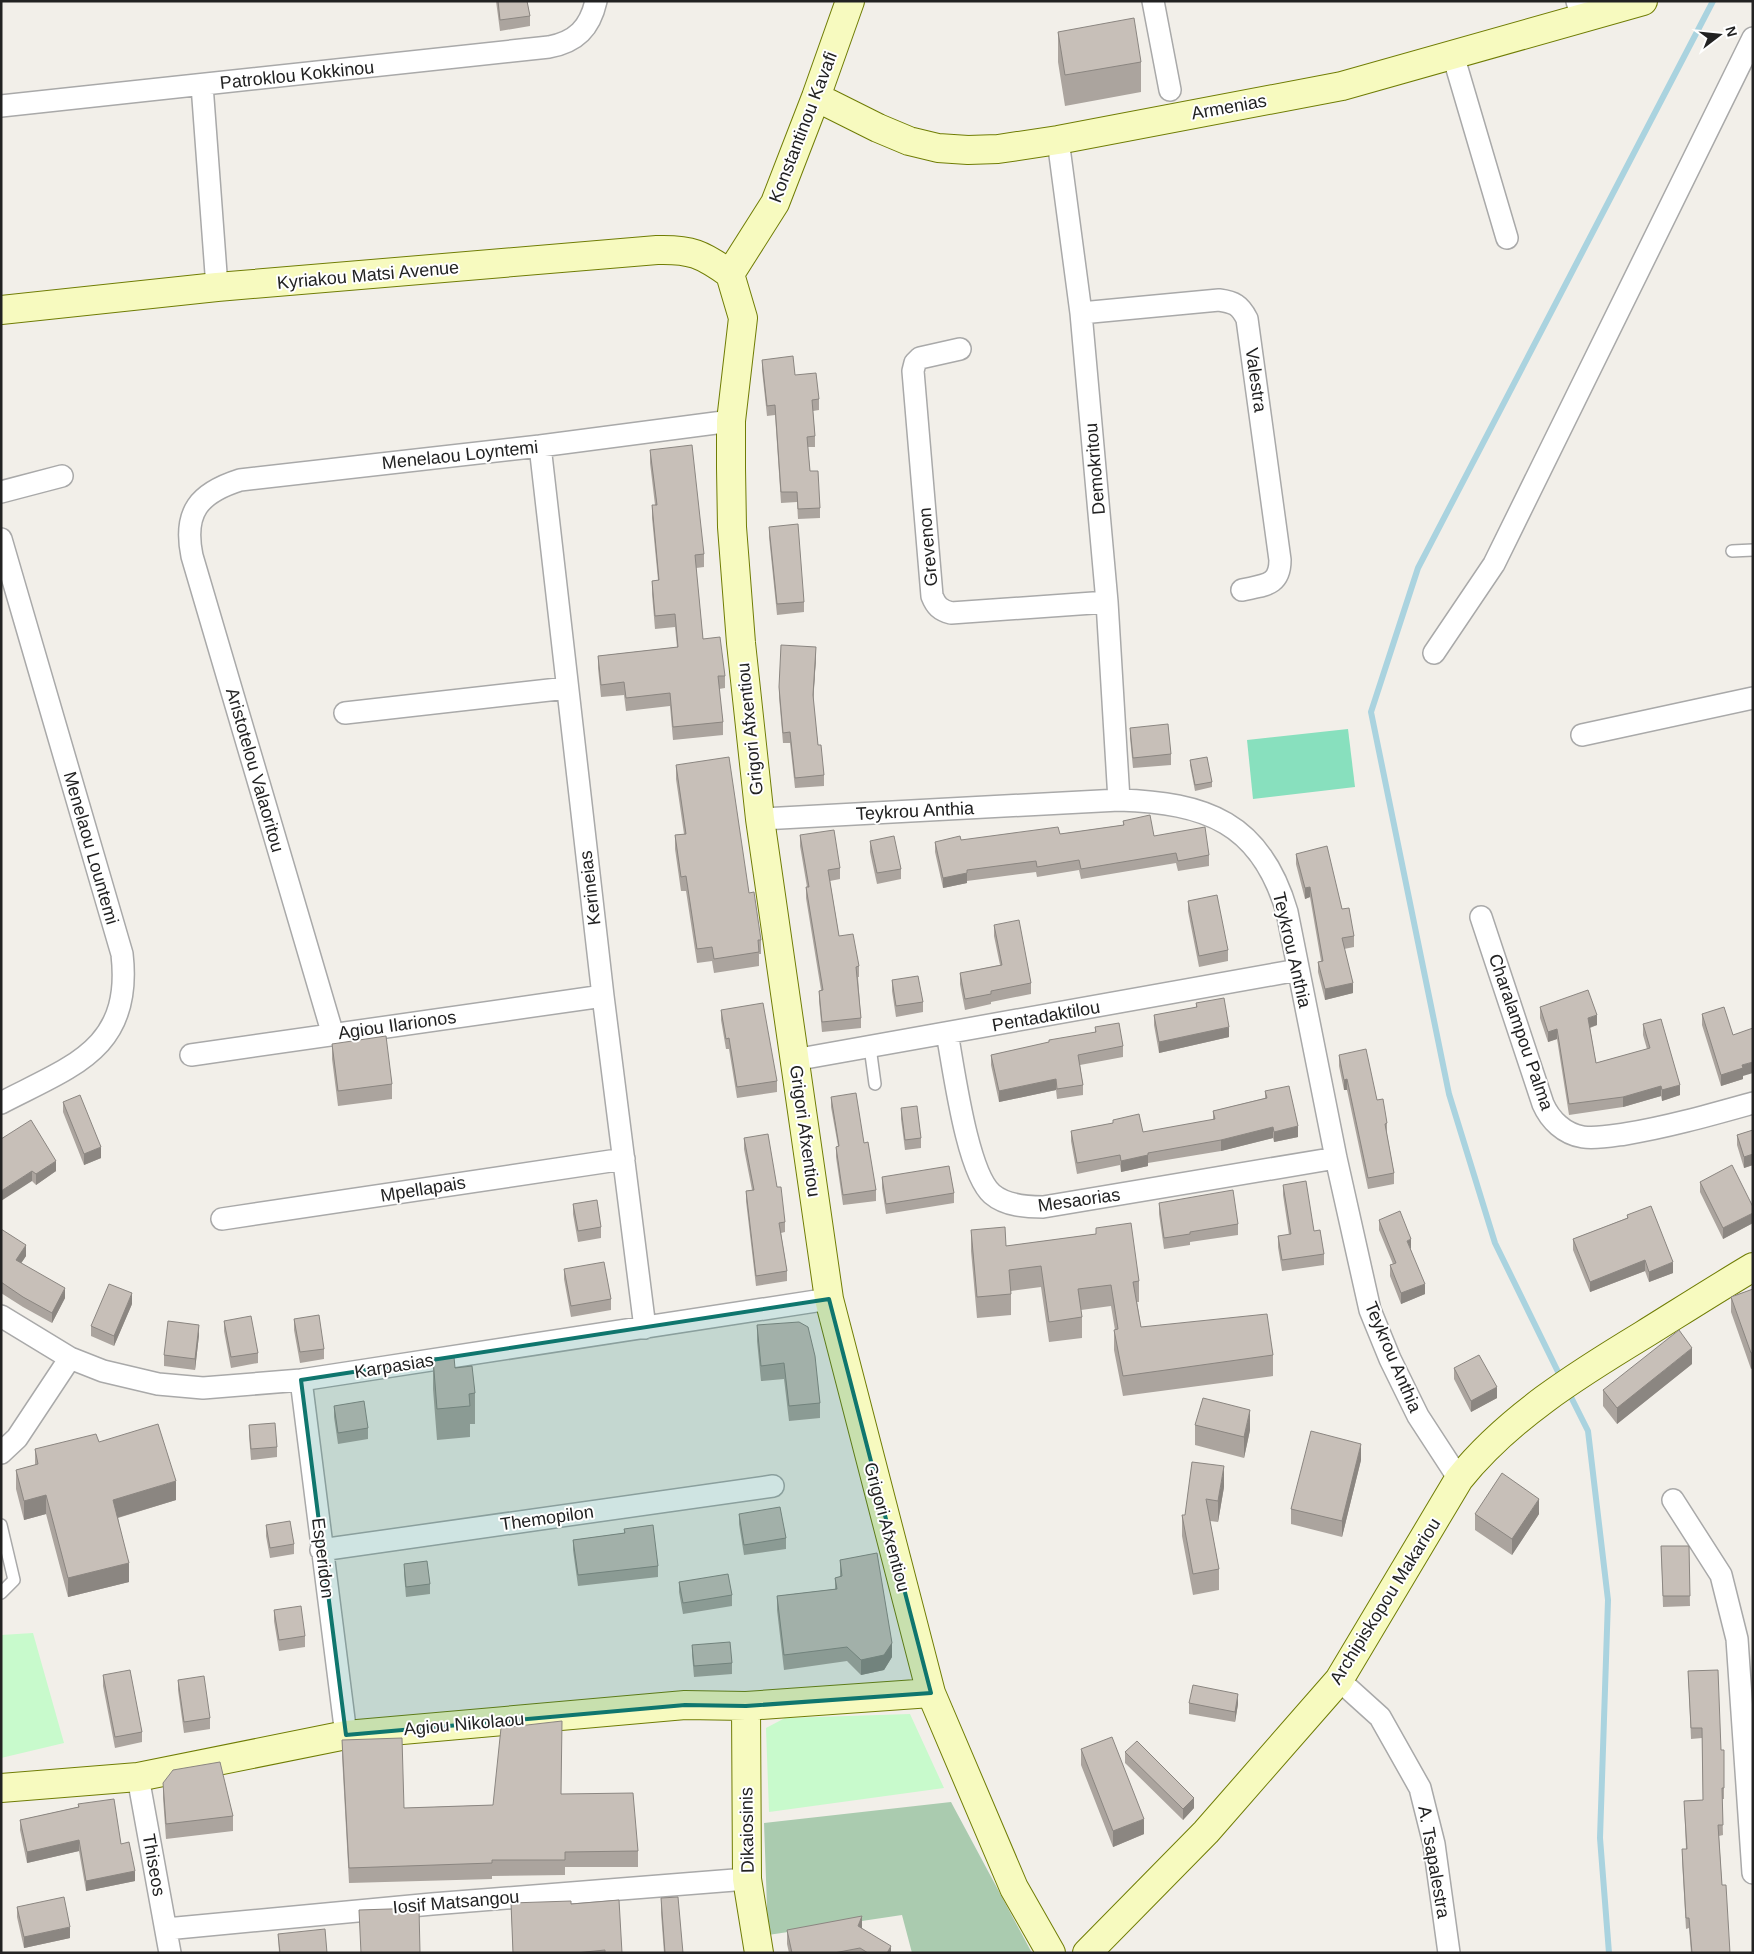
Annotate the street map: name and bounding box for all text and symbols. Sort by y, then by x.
north arrow [1694,10,1744,60]
text: N [1722,24,1741,38]
street label: Konstantinou Kavafi [765,49,841,205]
street label: Patroklou Kokkinou [219,57,375,93]
street label: Armenias [1190,91,1268,123]
street label: Kyriakou Matsi Avenue [276,257,460,293]
street label: Valestra [1242,347,1271,414]
street label: Demokritou [1081,422,1109,516]
street label: Menelaou Loyntemi [381,437,539,473]
street label: Grevenon [915,507,941,587]
street label: Grigori Afxentiou [733,662,767,796]
street label: Aristotelou Valaoritou [222,686,288,854]
street label: Menelaou Lountemi [60,769,122,927]
street label: Teykrou Anthia [856,798,975,824]
street label: Kerineias [576,850,604,926]
street label: Teykrou Anthia [1269,890,1315,1011]
street label: Charalampou Palma [1485,951,1557,1114]
street label: Pentadaktilou [991,997,1101,1035]
street label: Agiou Ilarionos [337,1007,457,1043]
street label: Grigori Afxentiou [786,1064,824,1198]
street label: Mpellapais [379,1172,467,1206]
street label: Mesaorias [1036,1184,1122,1216]
street label: Teykrou Anthia [1361,1299,1426,1416]
street label: Karpasias [353,1350,435,1382]
street label: Grigori Afxentiou [860,1460,914,1594]
street label: Themopilon [499,1502,595,1534]
street label: Archipiskopou Makariou [1326,1514,1444,1688]
street label: Esperidon [308,1517,338,1599]
street label: Agiou Nikolaou [403,1709,525,1739]
street label: Dikaiosinis [736,1787,758,1873]
street label: A. Tsapalestra [1414,1804,1454,1921]
street label: Thiseos [139,1832,169,1898]
street label: Iosif Matsangou [392,1887,520,1917]

